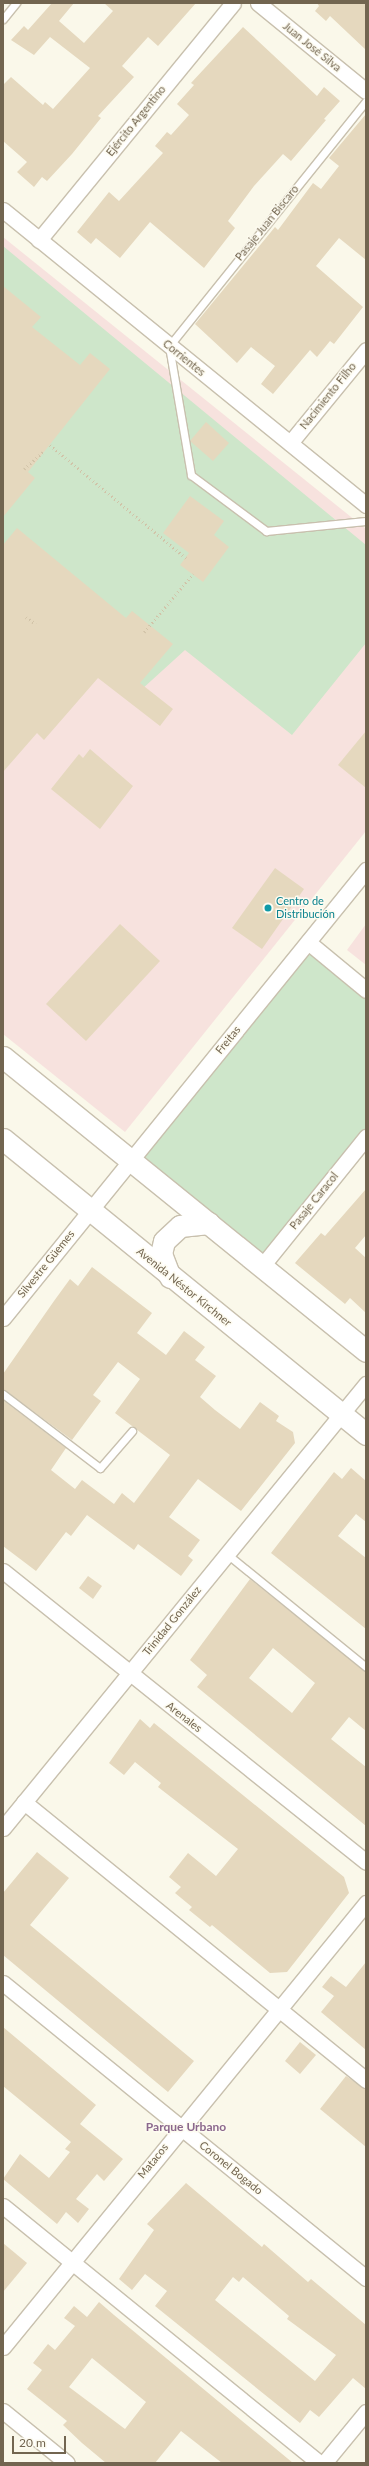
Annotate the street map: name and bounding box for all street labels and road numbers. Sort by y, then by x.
street label: Juan José Silva [280,19,344,75]
street label: Ejército Argentino [103,83,169,159]
street label: Pasaje Juan Biscaro [232,182,302,264]
street label: Corrientes [160,337,208,379]
street label: Nacimiento Filho [297,360,359,432]
street label: Freitas [213,1023,243,1057]
street label: Pasaje Caracol [287,1170,341,1232]
street label: Silvestre Güemes [15,1228,77,1300]
street label: Avenida Néstor Kirchner [134,1245,234,1329]
street label: Trinidad González [140,1584,204,1658]
street label: Arenales [163,1699,205,1735]
street label: Coronel Bogado [197,2138,265,2198]
street label: Matacos [135,2141,171,2181]

